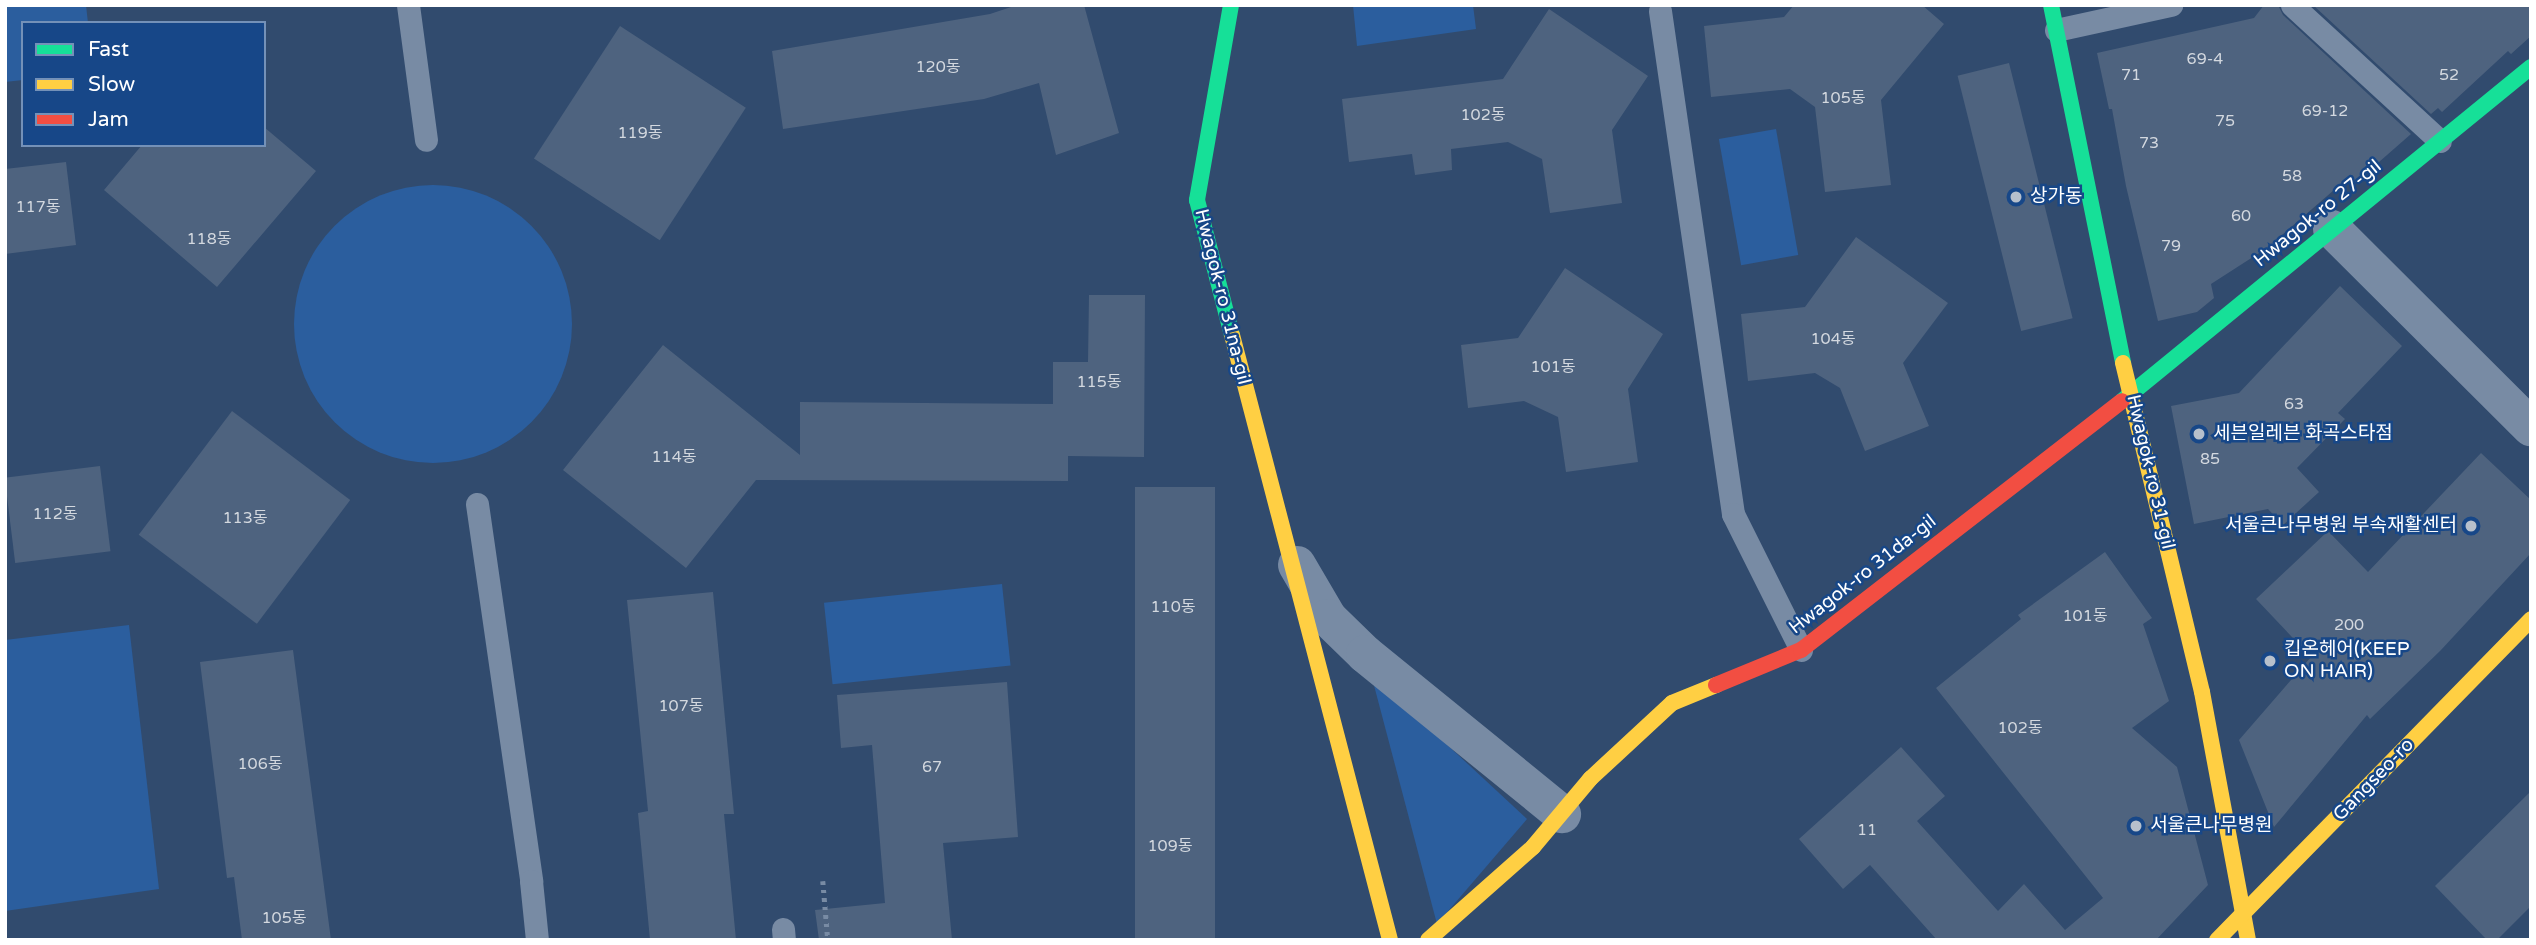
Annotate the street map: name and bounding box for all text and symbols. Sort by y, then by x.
legend [21,21,266,147]
text: Fast [88,37,129,62]
house number: 69-4 [2187,49,2223,69]
house number: 120동 [916,57,960,77]
house number: 71 [2121,65,2141,85]
house number: 52 [2439,65,2459,85]
text: Slow [88,72,135,97]
house number: 105동 [1821,88,1865,108]
house number: 69-12 [2302,101,2348,121]
house number: 102동 [1461,105,1505,125]
text: Jam [88,107,129,132]
house number: 75 [2215,111,2235,131]
house number: 119동 [618,123,662,143]
house number: 73 [2139,133,2159,153]
street label: Hwagok-ro 27-gil [2250,156,2386,272]
house number: 58 [2282,166,2302,186]
place label: 상가동 [2030,186,2082,208]
marker: 상가동 [2008,189,2024,205]
house number: 117동 [16,197,60,217]
house number: 60 [2231,206,2251,226]
street label: Hwagok-ro 31na-gil [1189,207,1255,387]
house number: 118동 [187,229,231,249]
house number: 79 [2161,236,2181,256]
house number: 104동 [1811,329,1855,349]
house number: 101동 [1531,357,1575,377]
house number: 115동 [1077,372,1121,392]
street label: Hwagok-ro 31-gil [2121,392,2179,552]
house number: 63 [2284,394,2304,414]
place label: 세븐일레븐 화곡스타점 [2213,423,2393,445]
marker: 세븐일레븐 화곡스타점 [2191,426,2207,442]
house number: 114동 [652,447,696,467]
house number: 85 [2200,449,2220,469]
house number: 112동 [33,504,77,524]
house number: 113동 [223,508,267,528]
street label: Hwagok-ro 31da-gil [1785,510,1941,640]
place label: 서울큰나무병원 부속재활센터 [2225,515,2457,537]
marker: 서울큰나무병원 부속재활센터 [2463,518,2479,534]
house number: 110동 [1151,597,1195,617]
house number: 101동 [2063,606,2107,626]
house number: 200 [2334,615,2364,635]
place label: 킵온헤어(KEEP ON HAIR) [2284,639,2410,683]
marker: 킵온헤어(KEEP ON HAIR) [2262,653,2278,669]
house number: 107동 [659,696,703,716]
house number: 102동 [1998,718,2042,738]
street label: Gangseo-ro [2329,734,2419,826]
house number: 106동 [238,754,282,774]
house number: 67 [922,757,942,777]
place label: 서울큰나무병원 [2150,815,2272,837]
marker: 서울큰나무병원 [2128,818,2144,834]
house number: 11 [1857,820,1877,840]
house number: 109동 [1148,836,1192,856]
house number: 105동 [262,908,306,928]

